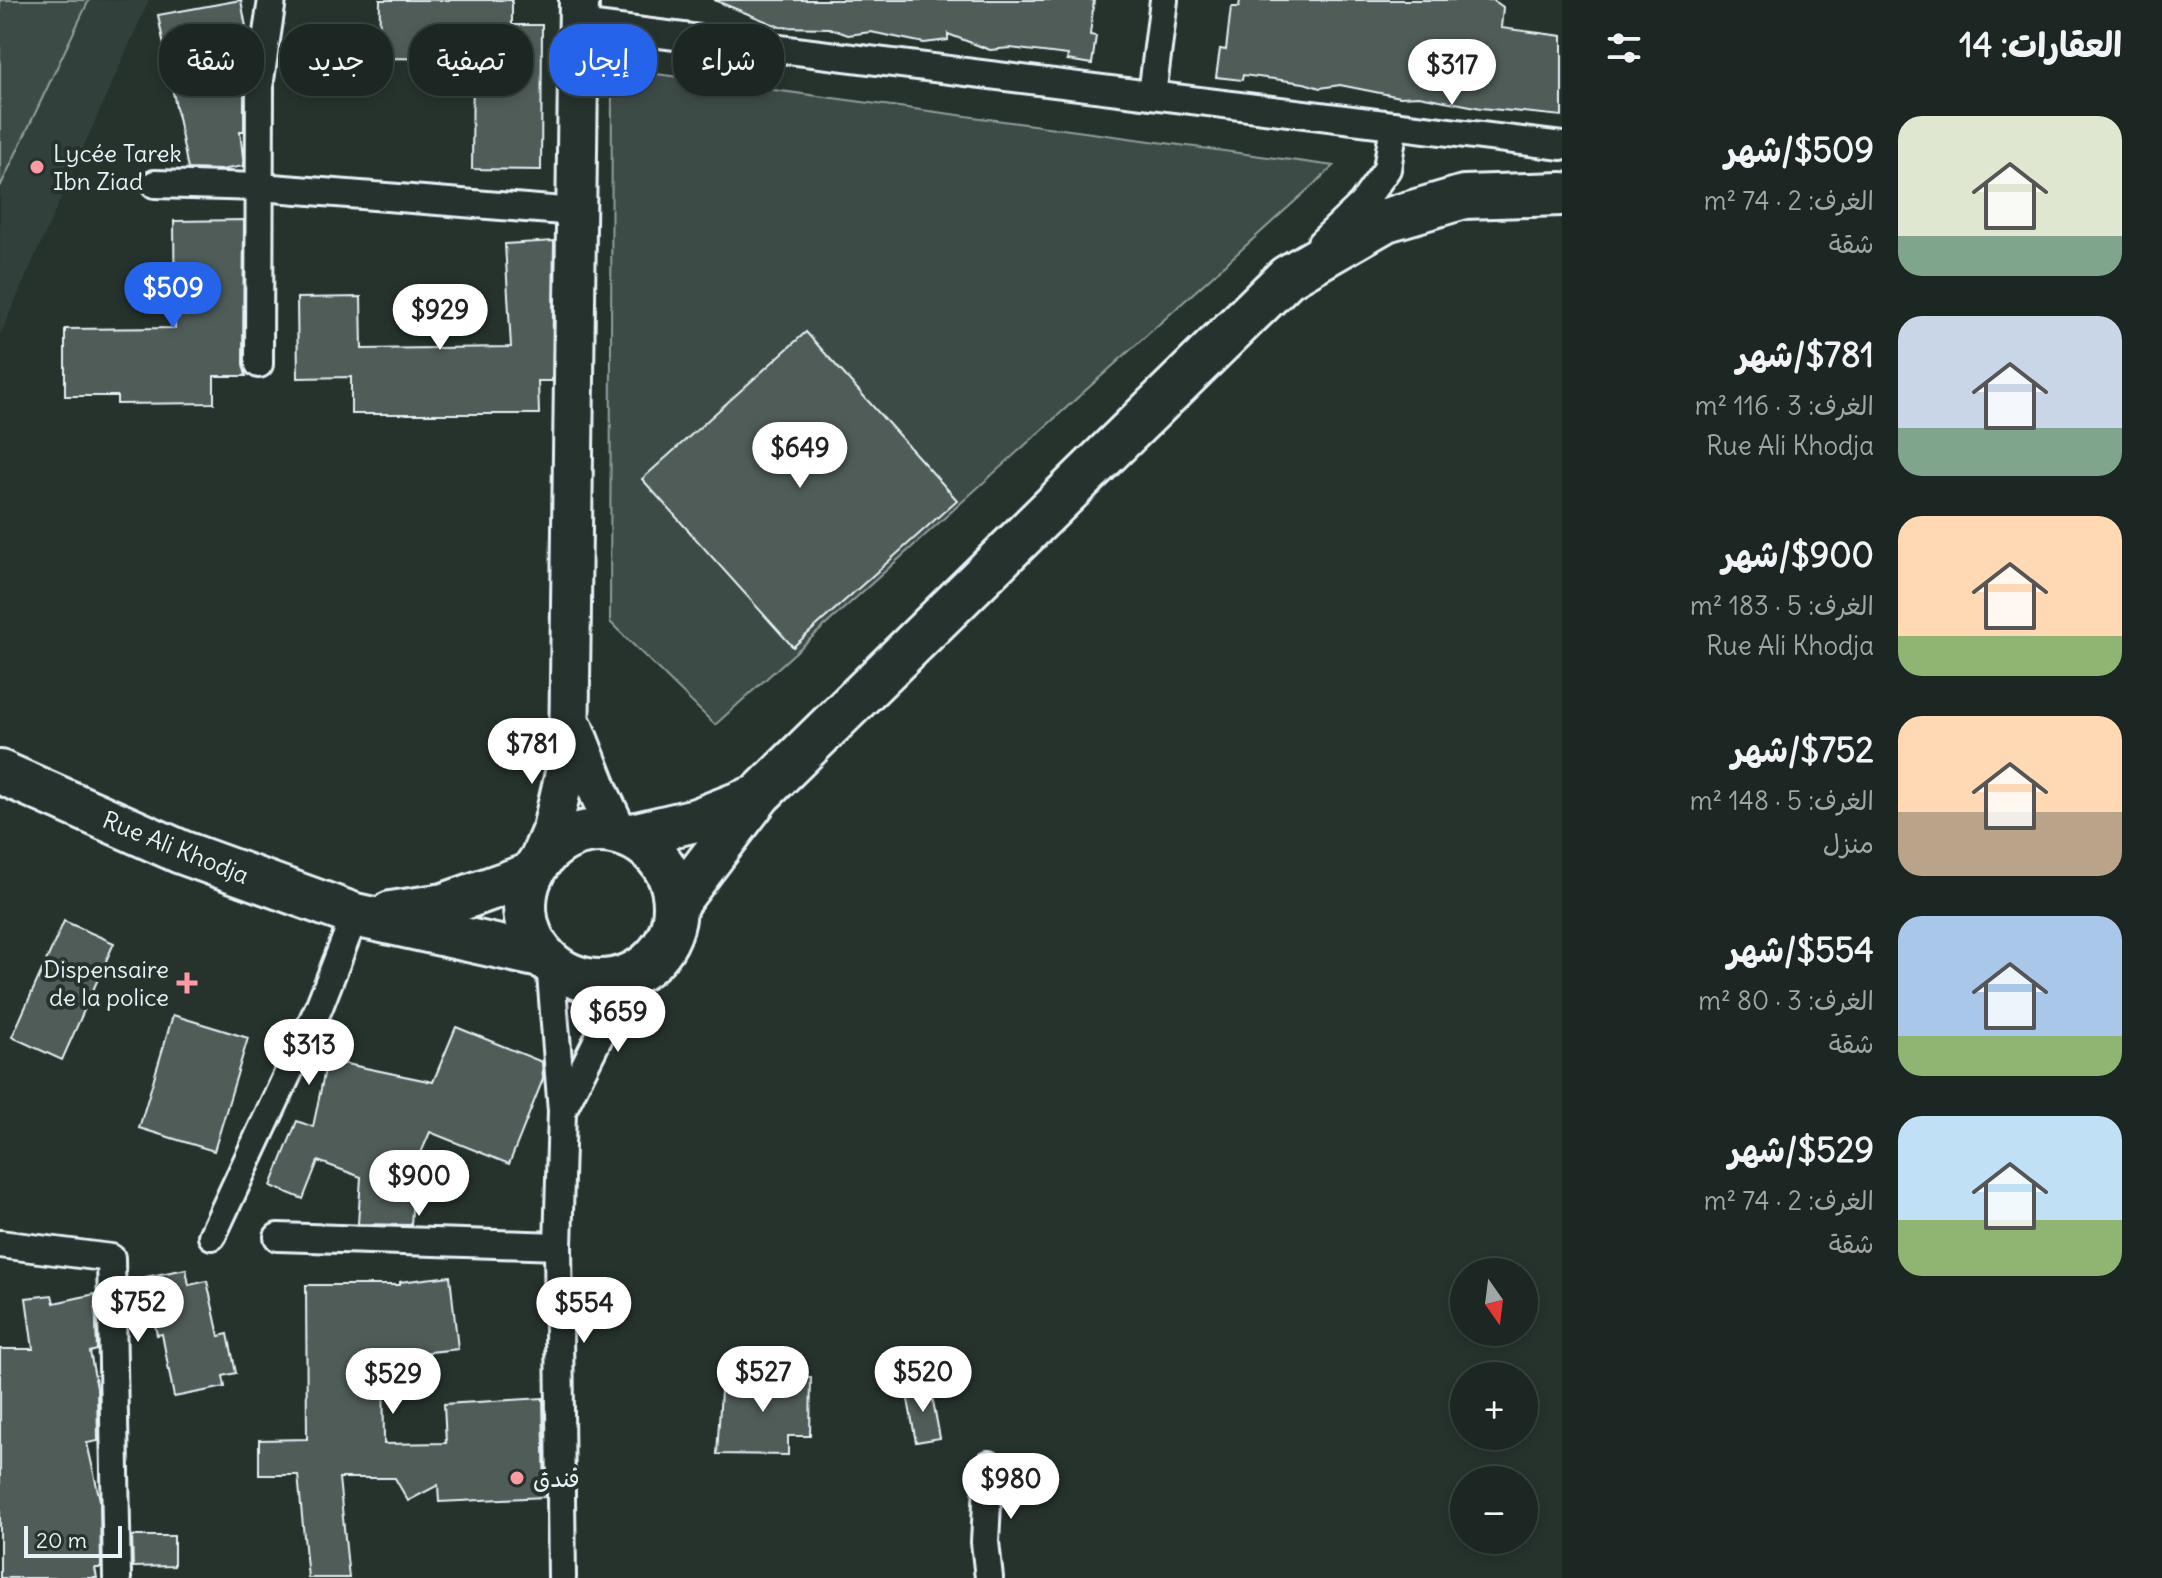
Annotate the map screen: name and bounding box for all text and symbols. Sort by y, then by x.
text: العقارات: 14 [1959,23,2122,66]
chip: شقة [159,24,264,96]
chip: جديد [280,24,393,96]
chip: تصفية [409,24,533,96]
chip: إيجار [549,24,657,96]
chip: شراء [673,24,784,96]
icon: filters [1602,26,1646,70]
pin: $317 [1405,39,1499,107]
text: $317 [1426,48,1478,81]
text: $509/شهر [1725,128,1874,171]
place label: Lycée Tarek Ibn Ziad [53,138,182,196]
icon: home [1962,148,2058,244]
marker: Lycée Tarek Ibn Ziad [28,158,46,176]
text: الغرف: 2 · 74 m² [1704,184,1874,217]
text: شقة [1829,227,1874,260]
pin: $509 [126,262,220,330]
text: $509 [142,271,204,304]
pin: $929 [393,284,487,352]
text: $929 [411,293,469,326]
text: $781/شهر [1737,333,1874,376]
icon: home [1962,348,2058,444]
text: الغرف: 3 · 116 m² [1695,389,1874,422]
pin: $649 [753,422,847,490]
text: Rue Ali Khodja [1706,429,1874,462]
text: $649 [770,431,830,464]
text: $900/شهر [1722,533,1874,576]
icon: home [1962,548,2058,644]
text: الغرف: 5 · 183 m² [1690,589,1874,622]
text: Rue Ali Khodja [1706,629,1874,662]
pin: $781 [485,718,579,786]
text: $781 [506,727,558,760]
text: $752/شهر [1731,728,1874,771]
icon: home [1962,748,2058,844]
text: الغرف: 5 · 148 m² [1690,784,1874,817]
street label: Rue Ali Khodja [99,804,253,890]
text: منزل [1823,827,1874,860]
text: $554/شهر [1728,928,1874,971]
icon: home [1962,948,2058,1044]
place label: Dispensaire de la police [43,954,169,1012]
marker: Dispensaire de la police [176,972,198,994]
text: الغرف: 3 · 80 m² [1698,984,1874,1017]
pin: $659 [571,986,665,1054]
text: $659 [588,995,648,1028]
pin: $313 [262,1019,356,1087]
text: شقة [1829,1027,1874,1060]
text: $313 [282,1028,336,1061]
text: $529/شهر [1729,1128,1874,1171]
icon: home [1962,1148,2058,1244]
pin: $900 [372,1150,466,1218]
text: $900 [387,1159,451,1192]
text: الغرف: 2 · 74 m² [1704,1184,1874,1217]
text: شقة [1829,1227,1874,1260]
north arrow [1450,1258,1538,1346]
map controls [1450,1258,1538,1554]
pin: $752 [91,1276,185,1344]
pin: $554 [537,1277,631,1345]
text: $752 [110,1285,166,1318]
text: $554 [554,1286,614,1319]
pin: $527 [716,1346,810,1414]
pin: $520 [876,1346,970,1414]
pin: $529 [346,1348,440,1416]
text: $527 [735,1355,791,1388]
text: $520 [893,1355,953,1388]
text: $529 [364,1357,422,1390]
button: + [1450,1362,1538,1450]
pin: $980 [964,1453,1058,1521]
text: $980 [980,1462,1042,1495]
place label: فندق [533,1463,580,1493]
button: − [1450,1466,1538,1554]
marker: فندق [508,1469,526,1487]
scale bar [24,1522,122,1558]
text: 20 m [36,1526,87,1554]

